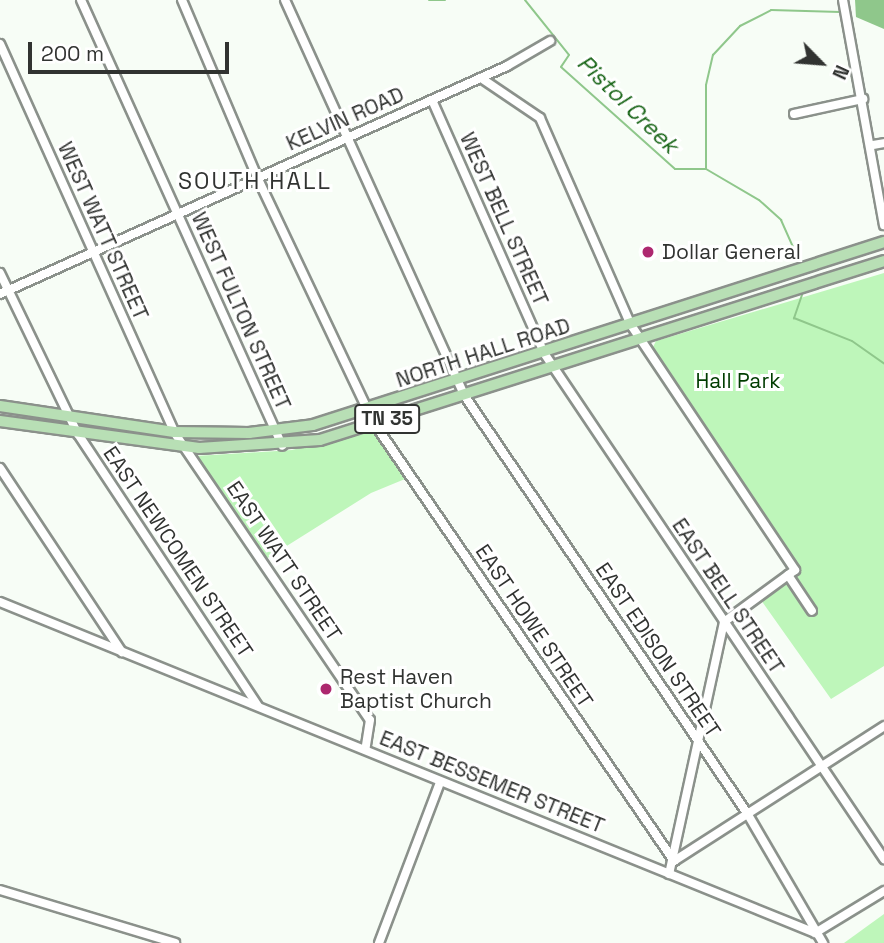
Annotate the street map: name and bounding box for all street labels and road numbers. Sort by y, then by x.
street label: KELVIN ROAD [282,82,408,156]
street label: WEST BELL STREET [454,128,554,310]
street label: WEST WATT STREET [52,137,154,325]
street label: WEST FULTON STREET [186,208,296,414]
street label: NORTH HALL ROAD [392,313,574,393]
road number: TN 35 [354,404,420,434]
street label: EAST NEWCOMEN STREET [98,441,258,663]
street label: EAST WATT STREET [221,476,347,646]
street label: EAST BELL STREET [666,513,790,679]
street label: EAST HOWE STREET [470,539,598,713]
street label: EAST EDISON STREET [590,558,726,742]
street label: EAST BESSEMER STREET [376,725,608,839]

